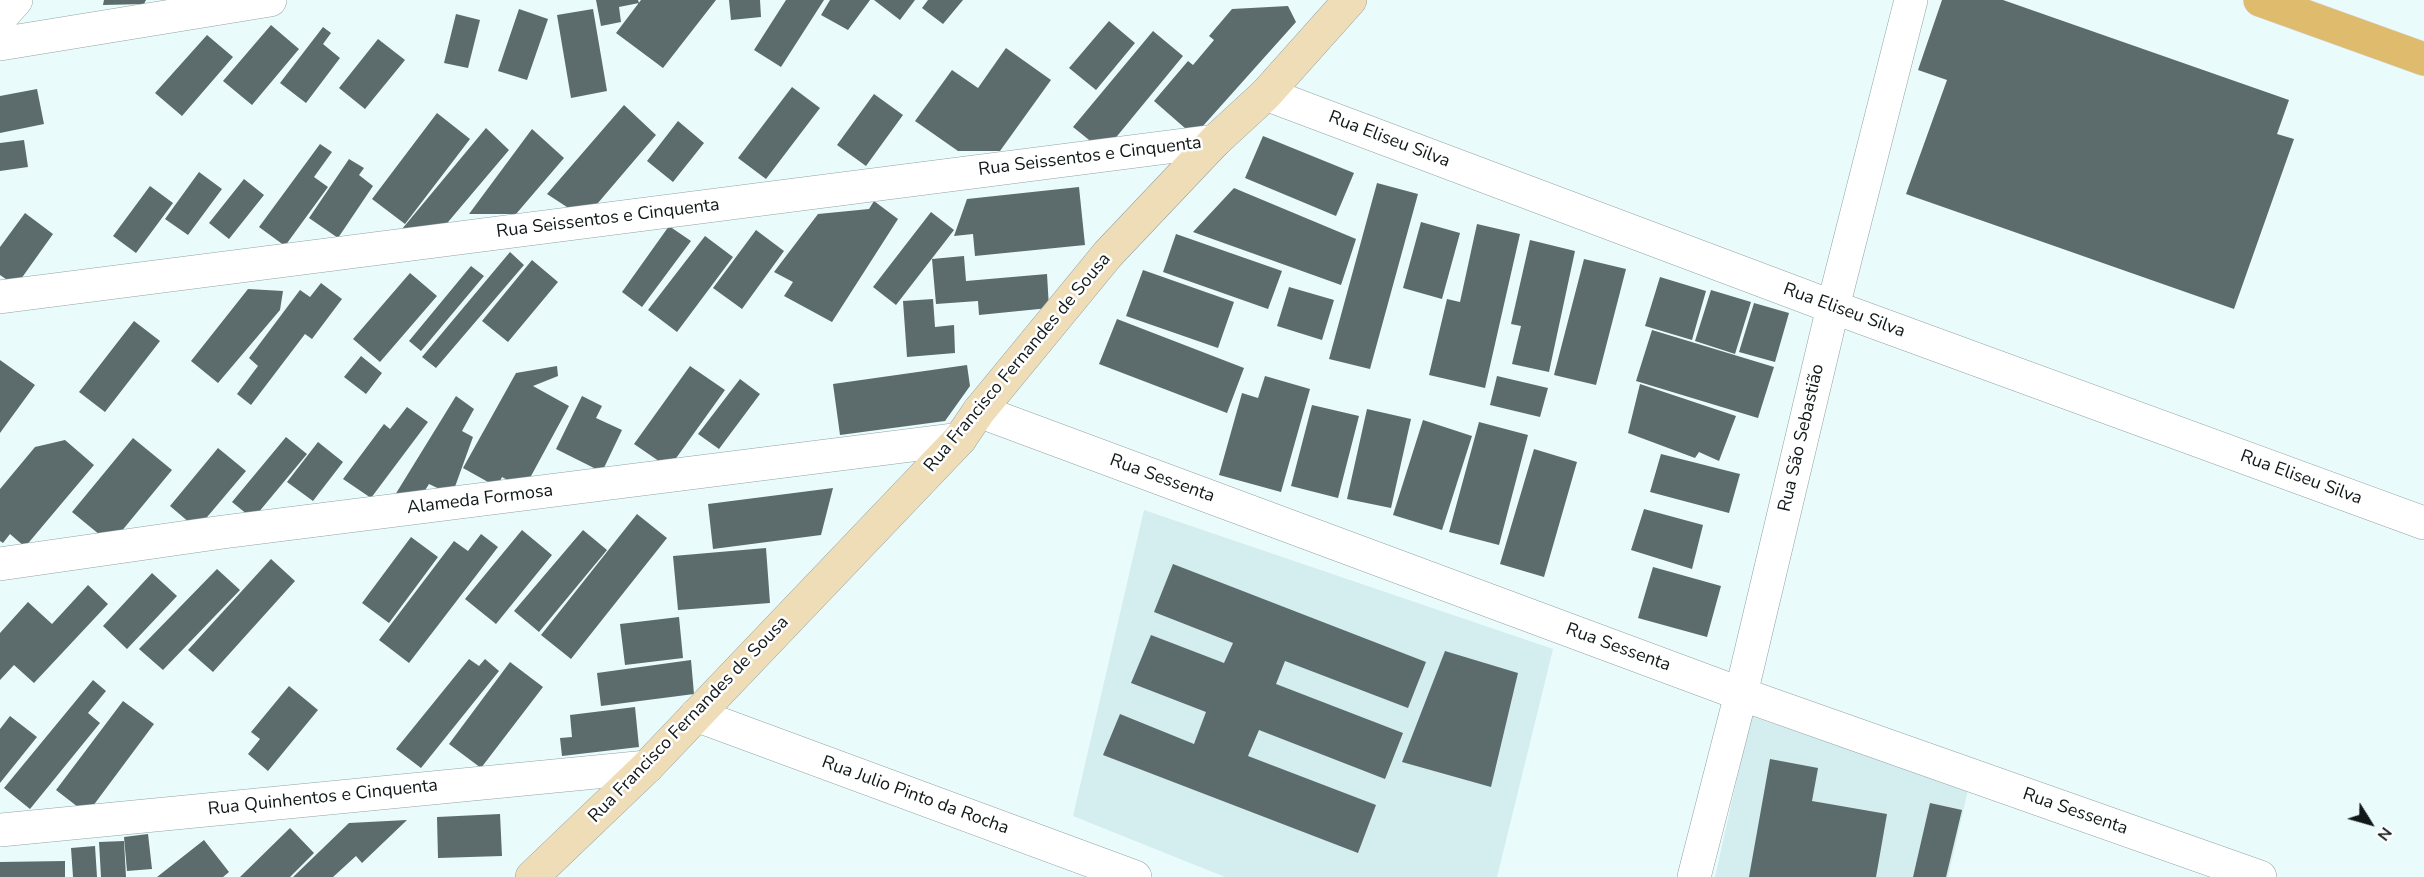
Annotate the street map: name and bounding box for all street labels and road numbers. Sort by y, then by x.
street label: Rua Eliseu Silva [1325,107,1453,173]
street label: Rua Seissentos e Cinquenta [977,133,1203,181]
street label: Rua Seissentos e Cinquenta [495,195,721,243]
street label: Rua Francisco Fernandes de Sousa [920,249,1116,477]
street label: Rua Eliseu Silva [1780,279,1908,343]
street label: Rua São Sebastião [1775,362,1829,514]
street label: Rua Eliseu Silva [2237,446,2365,510]
street label: Rua Sessenta [1107,450,1217,508]
street label: Alameda Formosa [406,480,554,520]
street label: Rua Francisco Fernandes de Sousa [584,612,794,828]
street label: Rua Sessenta [1563,619,1673,677]
street label: Rua Julio Pinto da Rocha [818,752,1012,840]
street label: Rua Quinhentos e Cinquenta [207,775,439,821]
street label: Rua Sessenta [2020,784,2130,840]

